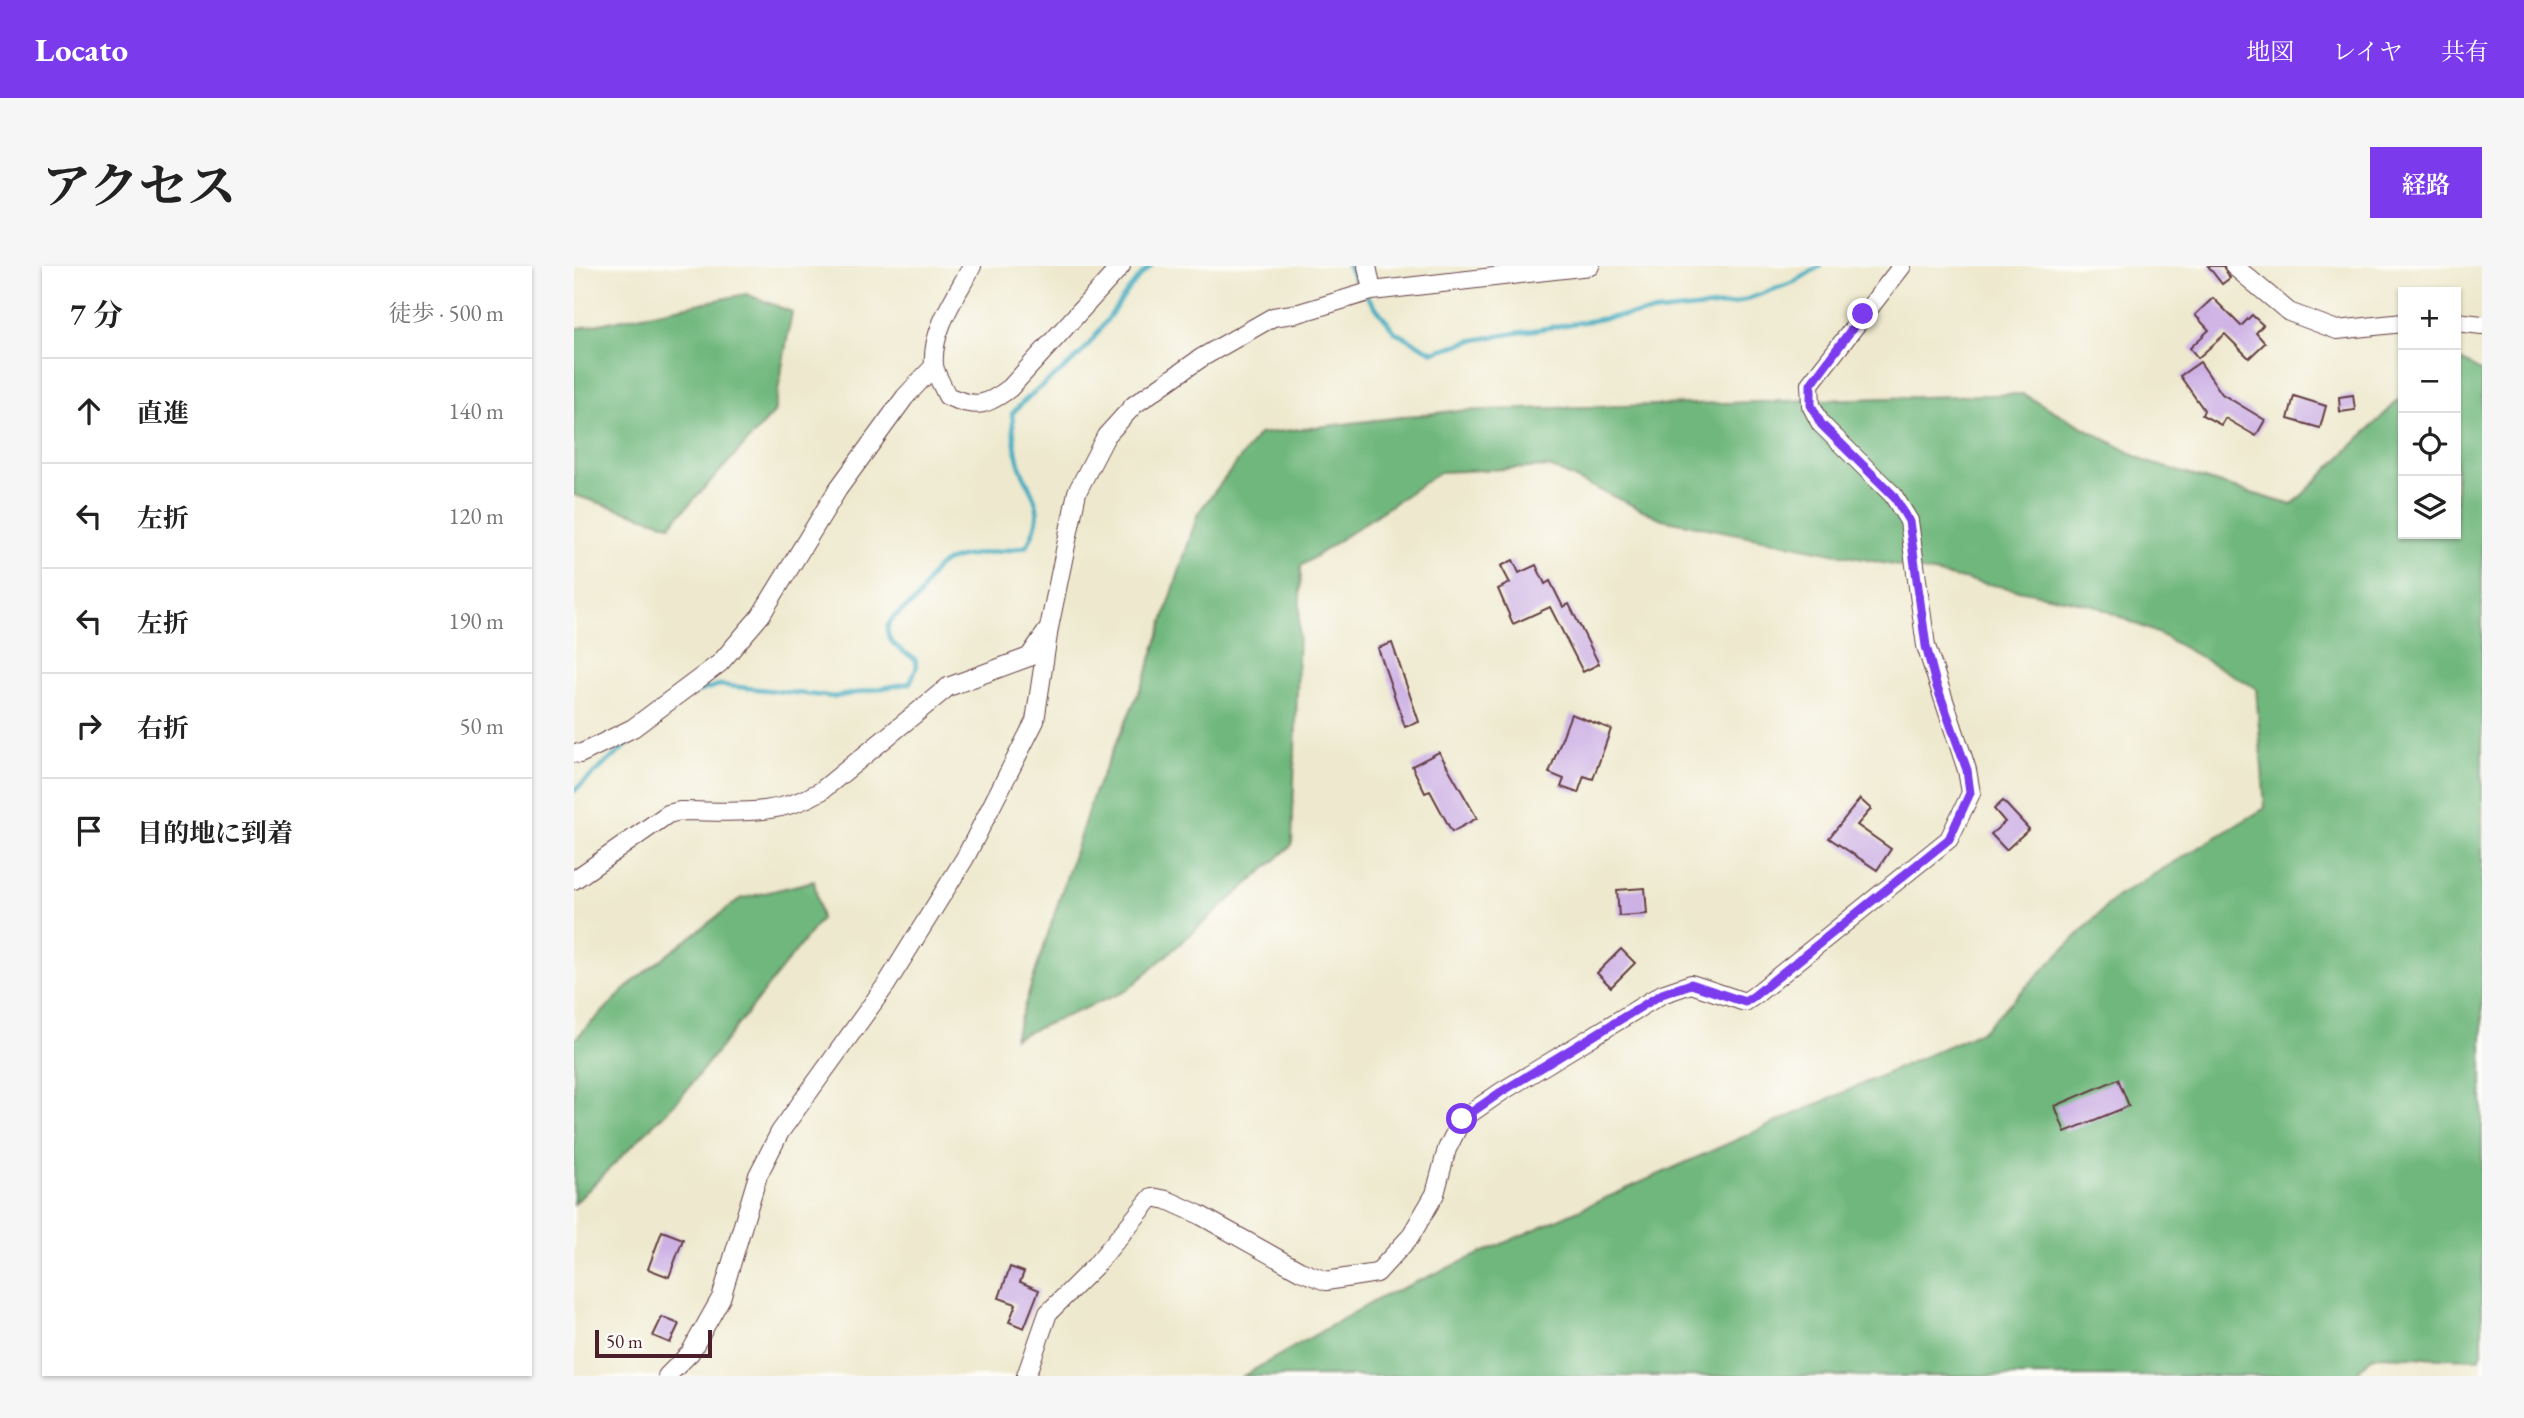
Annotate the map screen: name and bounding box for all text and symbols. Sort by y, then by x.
text: Locato [35,28,128,71]
text: 地図 [2246,36,2294,67]
text: レイヤ [2332,36,2403,67]
text: 共有 [2441,36,2489,67]
button: 経路 [2370,147,2482,218]
text: アクセス [42,154,237,218]
map controls [2398,287,2461,539]
button: + [2398,287,2461,350]
text: 7 分 [70,295,123,334]
text: 徒歩 · 500 m [389,298,504,328]
route end [1847,298,1878,329]
button: − [2398,350,2461,413]
icon: ahead [70,392,108,430]
text: 直進 [137,396,189,430]
text: 140 m [448,396,504,426]
button: locate [2398,413,2461,476]
button: layers [2398,476,2461,539]
icon: left [70,497,108,535]
text: 左折 [137,501,189,535]
text: 120 m [448,501,504,531]
icon: left [70,602,108,640]
text: 左折 [137,606,189,640]
text: 190 m [448,606,504,636]
icon: right [70,707,108,745]
text: 右折 [137,711,189,745]
text: 50 m [459,711,504,741]
icon: arrive [70,812,108,850]
text: 目的地に到着 [137,816,293,850]
route start [1446,1103,1477,1134]
scale bar [595,1327,712,1359]
text: 50 m [606,1329,643,1354]

